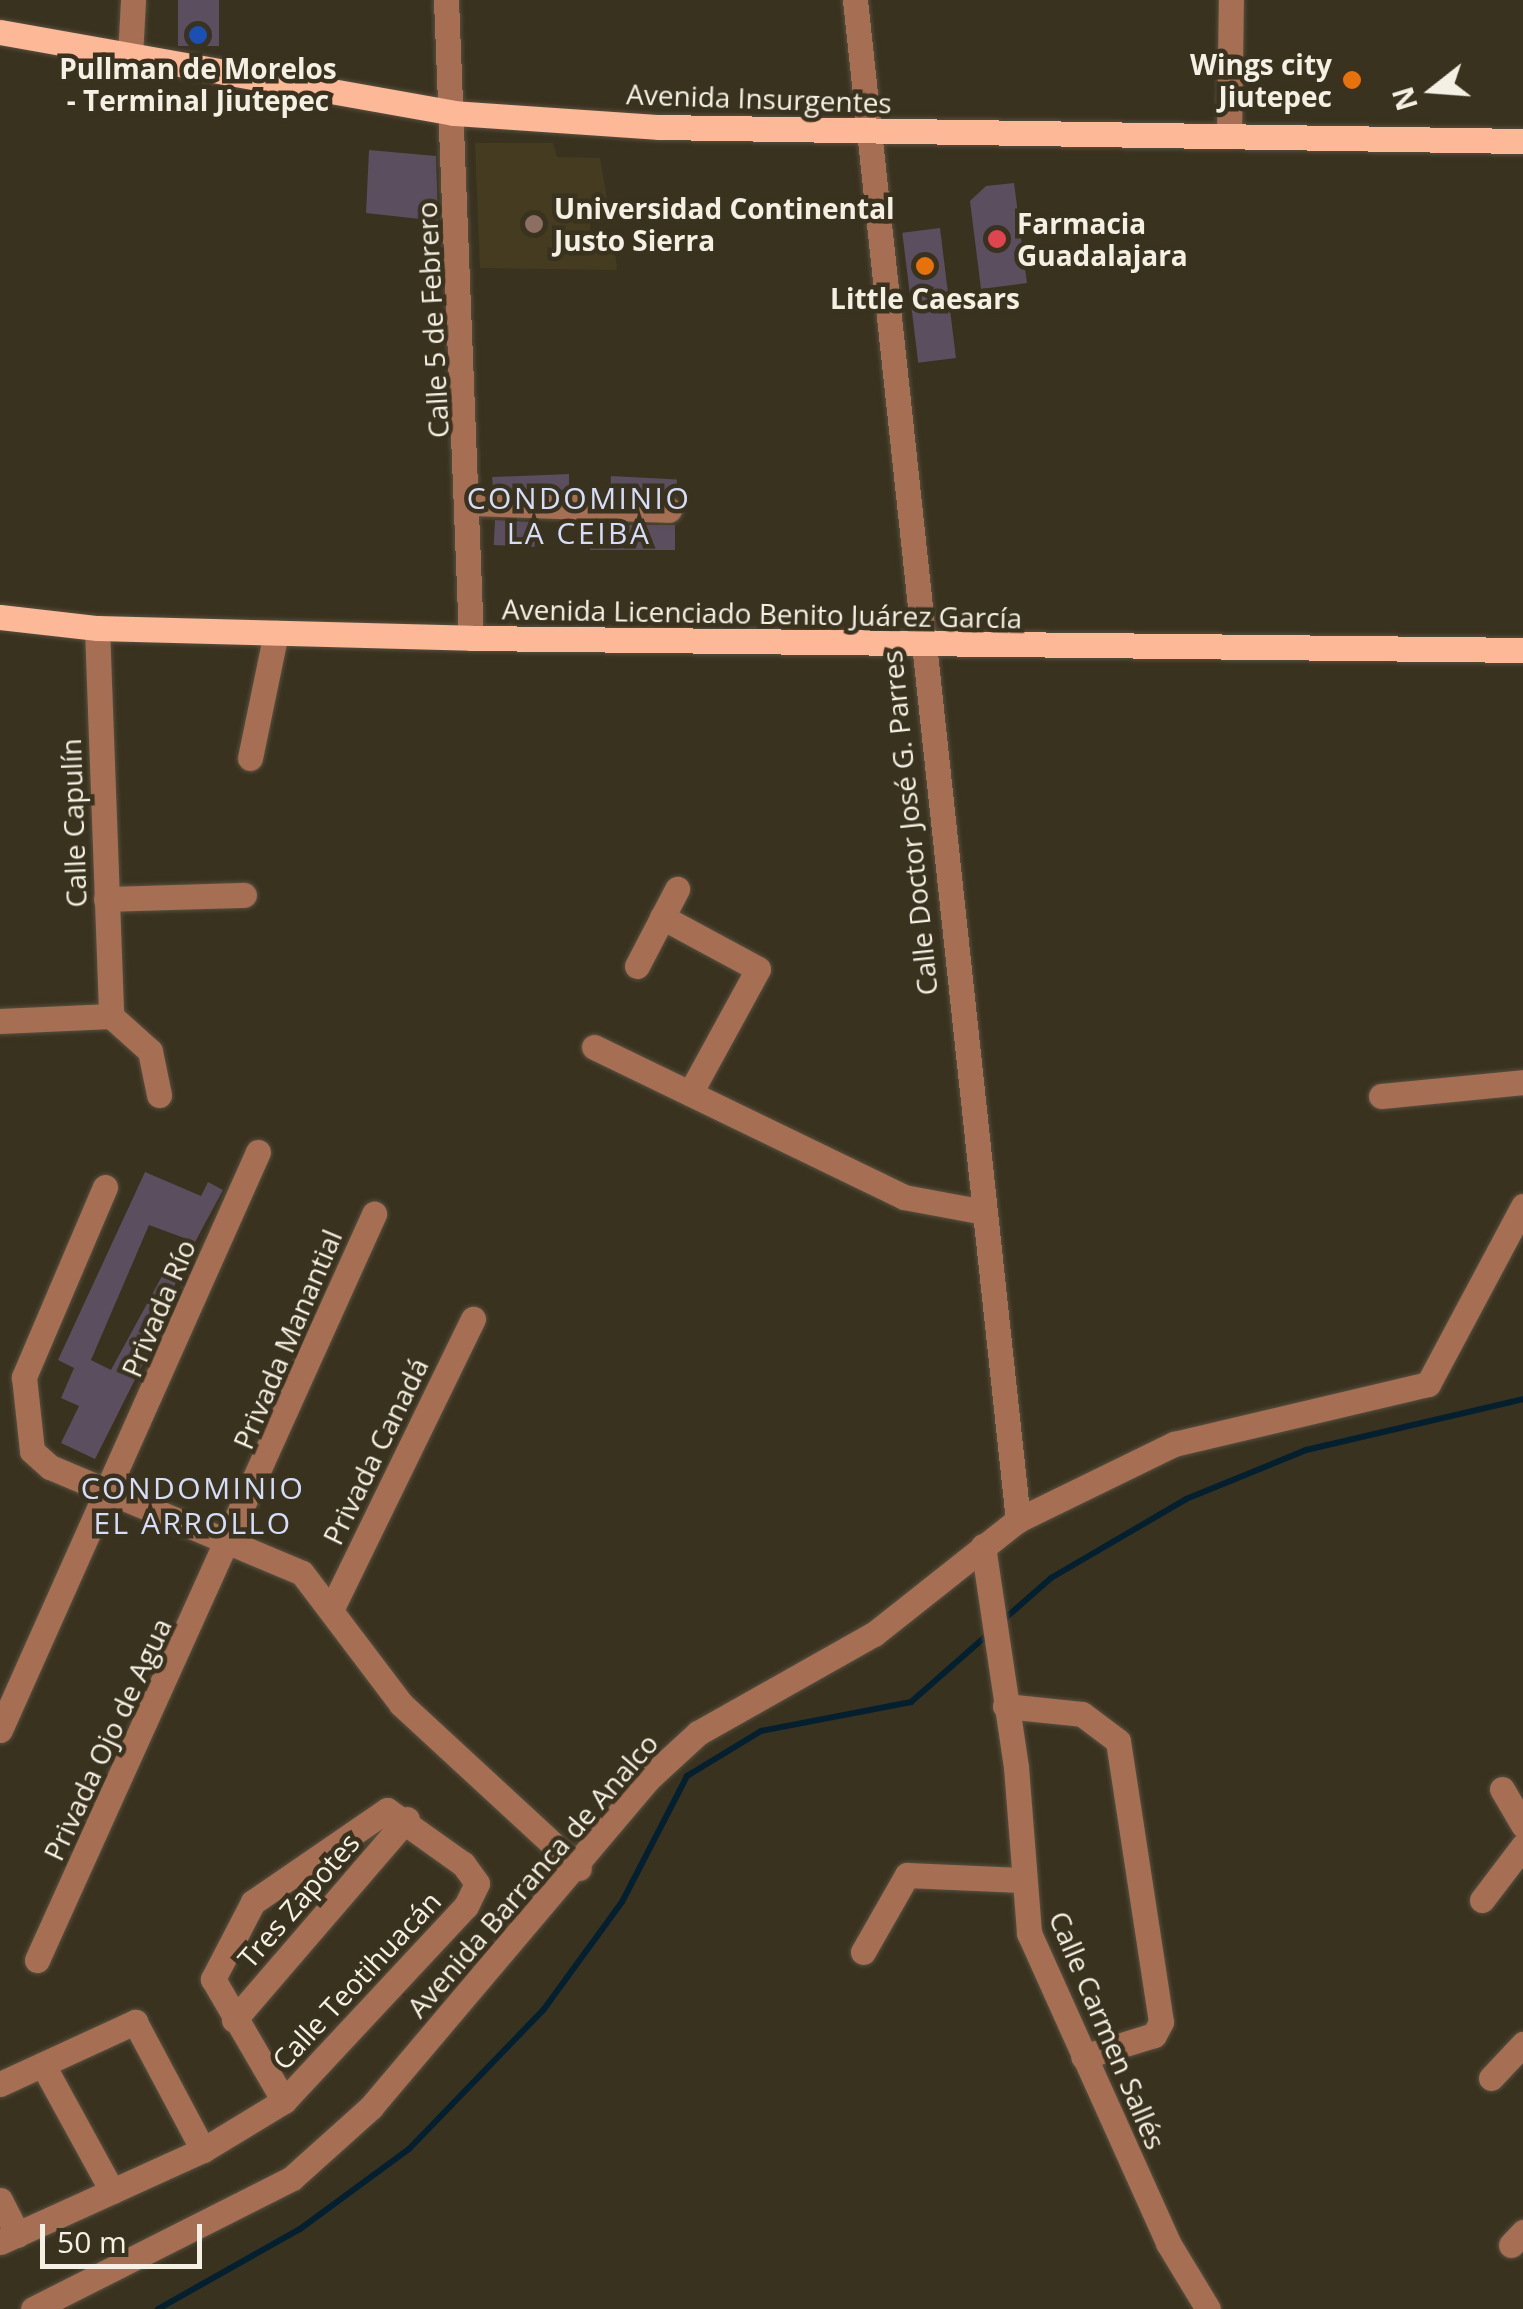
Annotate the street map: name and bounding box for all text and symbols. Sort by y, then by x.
marker: Pullman de Morelos - Terminal Jiutepec [187,24,209,46]
north arrow [1383,40,1483,140]
place label: Wings city Jiutepec [1190,47,1332,113]
place label: Pullman de Morelos - Terminal Jiutepec [59,51,337,117]
marker: Wings city Jiutepec [1341,69,1363,91]
street label: Avenida Insurgentes [626,77,892,119]
text: N [1383,82,1426,115]
place label: Universidad Continental Justo Sierra [554,191,895,257]
street label: Calle 5 de Febrero [409,201,455,439]
place label: Farmacia Guadalajara [1017,206,1188,272]
marker: Universidad Continental Justo Sierra [523,213,545,235]
marker: Farmacia Guadalajara [986,228,1008,250]
marker: Little Caesars [914,255,936,277]
place label: Little Caesars [830,281,1020,315]
district label: CONDOMINIO LA CEIBA [467,480,691,550]
street label: Avenida Licenciado Benito Juárez García [502,592,1022,634]
street label: Calle Doctor José G. Parres [874,649,944,997]
street label: Calle Capulín [53,738,93,908]
street label: Privada Manantial [226,1224,348,1454]
street label: Privada Río [114,1234,202,1382]
street label: Privada Canadá [315,1352,435,1550]
district label: CONDOMINIO EL ARROLLO [81,1470,305,1540]
street label: Privada Ojo de Agua [36,1612,178,1866]
street label: Avenida Barranca de Analco [400,1726,664,2024]
street label: Tres Zapotes [230,1826,366,1974]
street label: Calle Teotihuacán [265,1884,447,2076]
street label: Calle Carmen Sallés [1043,1906,1173,2154]
scale bar [45,2204,208,2266]
text: 50 m [57,2221,127,2262]

